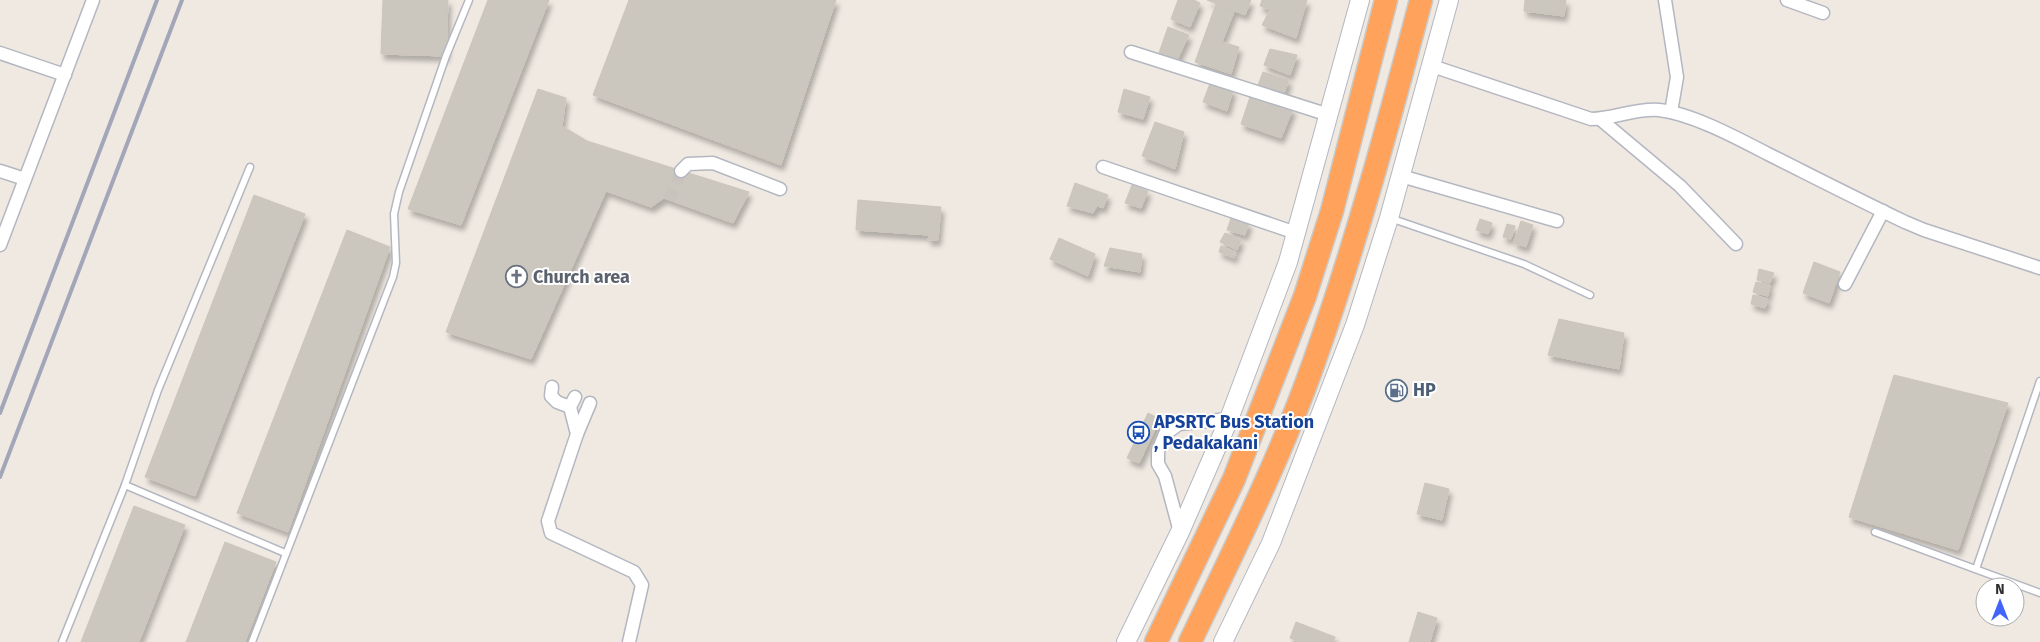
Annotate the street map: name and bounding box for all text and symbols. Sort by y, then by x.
church icon: Church area [505,265,529,289]
place label: Church area [533,266,630,288]
fuel station icon: HP [1385,378,1409,402]
place label: HP [1413,379,1436,401]
place label: APSRTC Bus Station , Pedakakani [1153,411,1314,454]
bus stop icon: APSRTC Bus Station , Pedakakani [1126,420,1150,444]
north arrow [1975,577,2025,627]
text: N [1995,581,2005,598]

